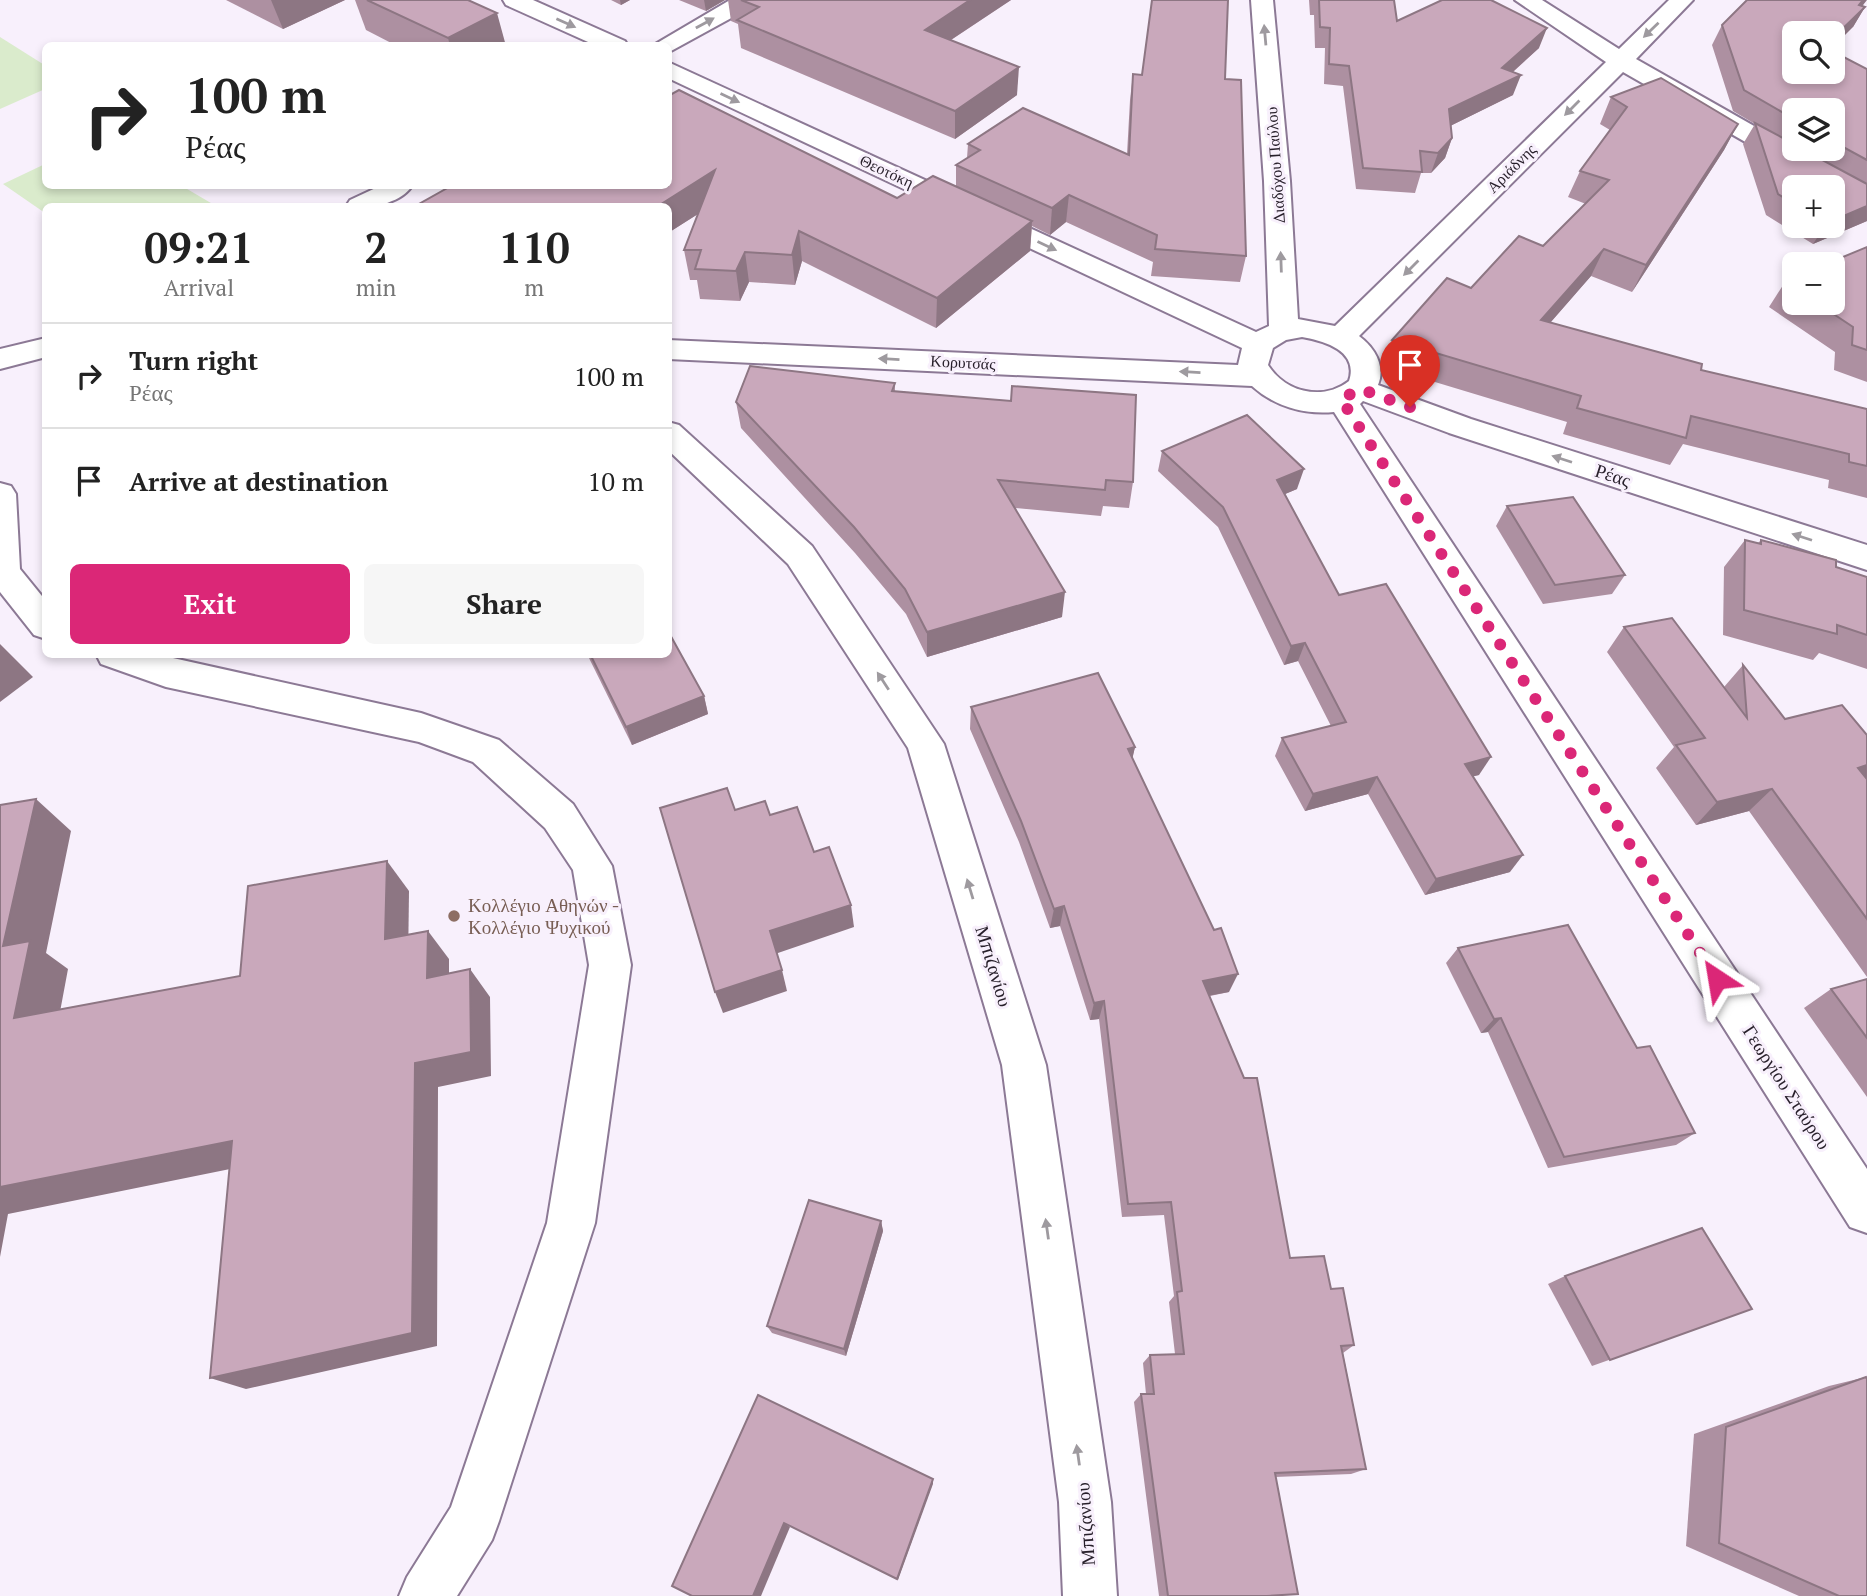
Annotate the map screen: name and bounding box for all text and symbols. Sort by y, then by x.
one-way arrow [556,17,576,29]
one-way arrow [695,17,715,29]
one-way arrow [1643,21,1660,37]
map controls [1782,21,1845,315]
button: search [1782,21,1845,84]
one-way arrow [1259,24,1270,46]
text: 100 m [185,62,327,127]
icon: right [70,70,161,161]
one-way arrow [720,92,740,103]
button: layers [1782,98,1845,161]
one-way arrow [1564,99,1581,115]
street label: Διαδόχου Παύλου [1260,106,1290,224]
text: Ρέας [185,125,246,167]
street label: Αριάδνης [1481,138,1541,198]
street label: Θεοτόκη [856,149,918,193]
button: + [1782,175,1845,238]
text: 09:21 [144,219,254,275]
text: 2 [364,219,388,275]
text: 110 [499,219,570,275]
one-way arrow [1037,240,1057,252]
one-way arrow [1275,250,1286,272]
button: − [1782,252,1845,315]
one-way arrow [1402,260,1419,277]
text: Arrival [164,272,234,303]
text: min [356,272,396,303]
text: m [524,272,544,303]
pin [1380,335,1440,407]
text: Turn right [129,343,258,377]
icon: arrive [1391,346,1429,384]
street label: Κορυτσάς [930,349,997,375]
one-way arrow [878,353,900,364]
icon: right [70,357,108,395]
text: 100 m [574,359,644,393]
one-way arrow [1179,367,1201,378]
text: Ρέας [129,377,173,408]
one-way arrow [1552,453,1573,464]
street label: Ρέας [1592,457,1635,492]
icon: arrive [70,462,108,500]
text: Arrive at destination [129,464,388,498]
text: 10 m [588,464,644,498]
one-way arrow [1791,531,1812,541]
button: Exit [70,564,350,644]
button: Share [364,564,644,644]
one-way arrow [877,671,890,691]
one-way arrow [965,878,975,899]
place label: Κολλέγιο Αθηνών - Κολλέγιο Ψυχικού [468,892,620,939]
marker: Κολλέγιο Αθηνών - Κολλέγιο Ψυχικού [446,908,462,924]
street label: Μπιζανίου [970,922,1019,1009]
position arrow [1680,942,1754,1016]
street label: Γεωργίου Σταύρου [1738,1019,1837,1154]
one-way arrow [1041,1218,1052,1240]
one-way arrow [1073,1444,1084,1466]
street label: Μπιζανίου [1069,1482,1100,1567]

